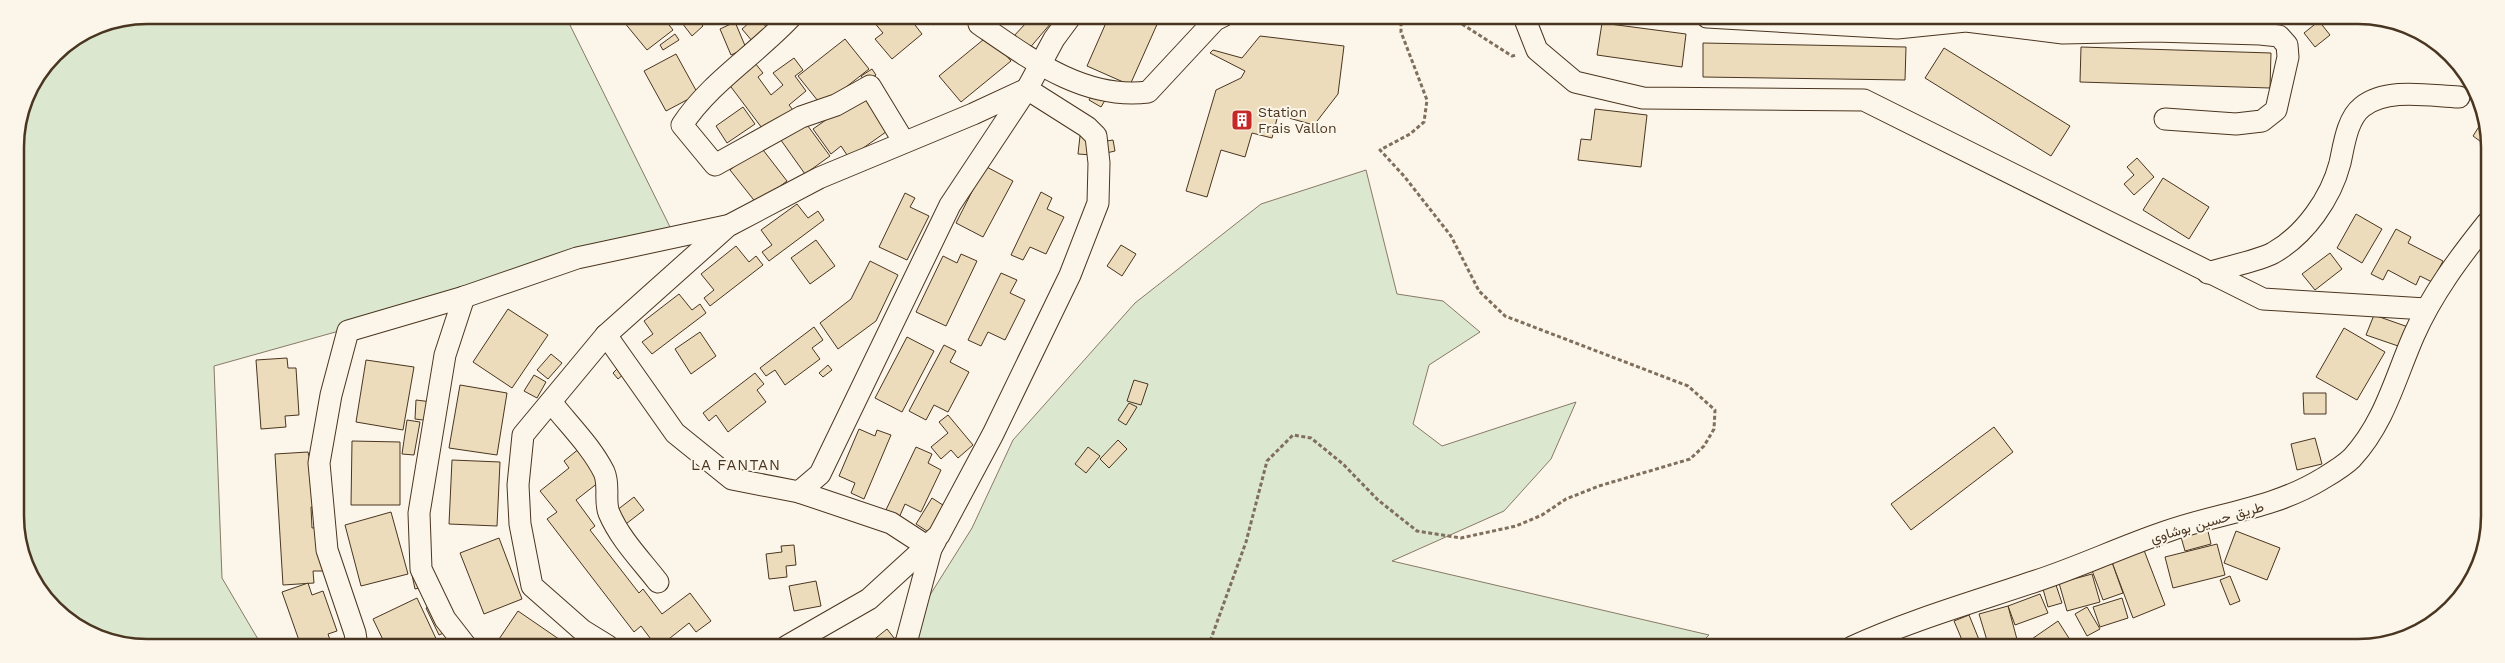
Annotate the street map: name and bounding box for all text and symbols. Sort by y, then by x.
place label: Station Frais Vallon [1258,104,1337,136]
building icon: Station Frais Vallon [1230,108,1254,132]
district label: LA FANTAN [691,456,781,474]
street label: طريق حسين بوشاوي [2148,498,2267,550]

